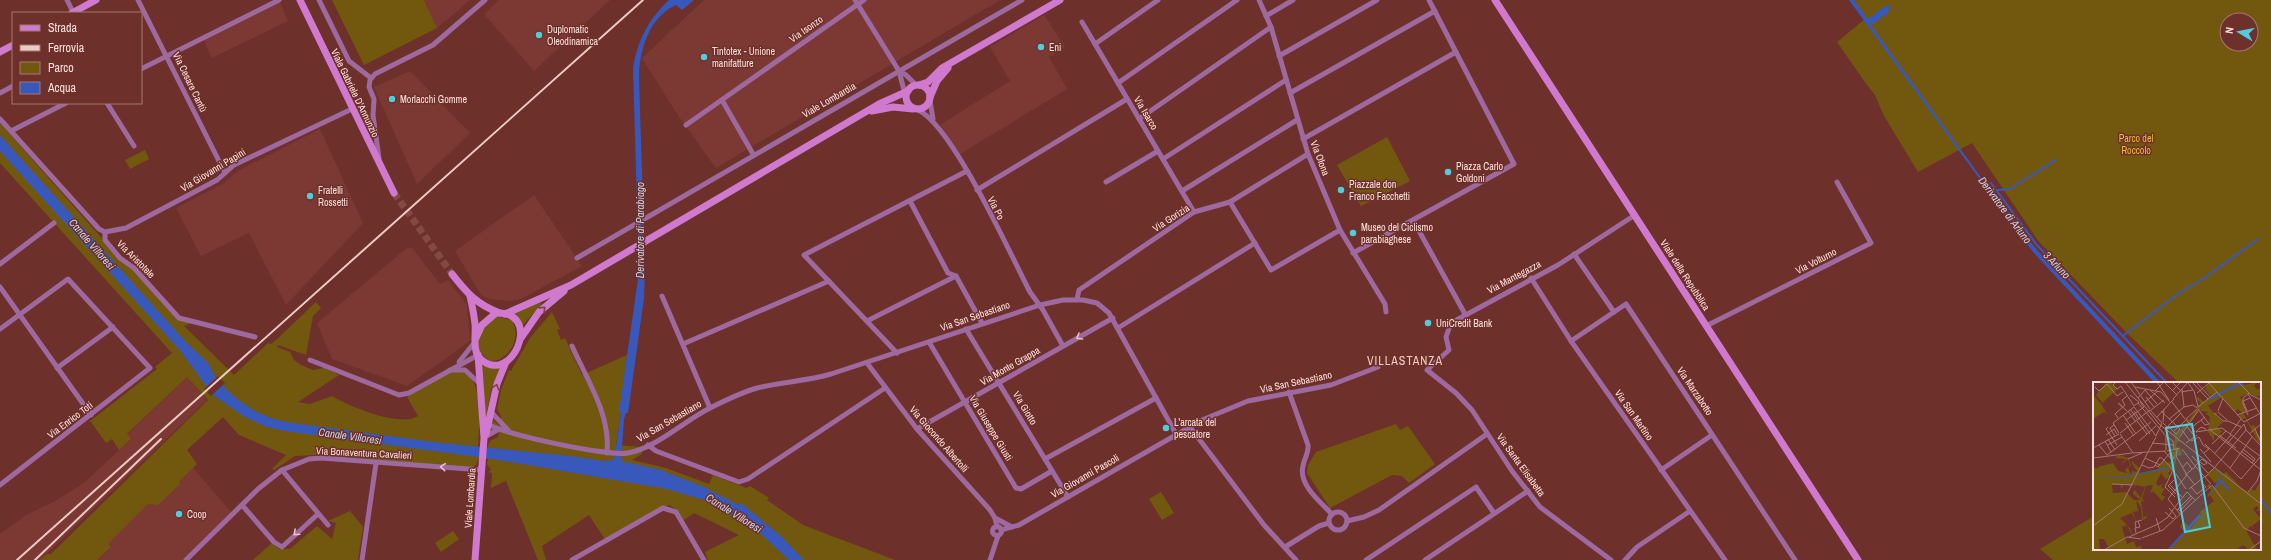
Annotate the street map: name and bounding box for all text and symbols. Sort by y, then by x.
legend [12,12,142,104]
street label: Via Isonzo [786,12,826,45]
north arrow [2219,12,2259,52]
text: Strada [48,20,78,36]
place label: Duplomatic Oleodinamica [547,23,598,48]
text: N [2222,26,2237,35]
marker: Duplomatic Oleodinamica [534,30,544,40]
text: Ferrovia [48,40,85,56]
place label: Eni [1049,41,1061,54]
marker: Eni [1036,42,1046,52]
place label: Tintotex - Unione manifatture [712,45,776,70]
street label: Viale Gabriele D'Annunzio [328,47,382,140]
street label: Via Cesare Cantù [170,50,210,114]
marker: Tintotex - Unione manifatture [699,52,709,62]
text: Parco [48,60,74,76]
street label: Viale Lombardia [800,79,859,121]
text: Acqua [47,80,76,96]
place label: Morlacchi Gomme [400,93,467,106]
marker: Morlacchi Gomme [387,94,397,104]
street label: Via Isarco [1131,94,1161,132]
park label: Parco del Roccolo [2119,132,2153,157]
street label: Via Olona [1307,139,1333,178]
street label: Via Giovanni Papini [178,145,248,195]
place label: Piazza Carlo Goldoni [1456,160,1503,185]
marker: Piazza Carlo Goldoni [1443,167,1453,177]
water label: Derivatore di Arluno [1975,174,2035,246]
place label: Piazzale don Franco Facchetti [1349,178,1410,203]
water label: Derivatore di Parabiago [633,182,647,278]
place label: Fratelli Rossetti [318,184,348,209]
marker: Piazzale don Franco Facchetti [1336,185,1346,195]
marker: Fratelli Rossetti [305,191,315,201]
street label: Via Po [985,194,1008,222]
street label: Via Gorizia [1150,201,1192,235]
water label: Canale Villoresi [66,215,118,273]
place label: Museo del Ciclismo parabiaghese [1361,221,1433,246]
marker: Museo del Ciclismo parabiaghese [1348,228,1358,238]
street label: Via Aristotele [114,237,158,281]
street label: Viale della Repubblica [1657,237,1713,313]
street label: Via Volturno [1793,245,1839,277]
water label: 3 Arluno [2041,248,2073,282]
street label: Via Mantegazza [1485,257,1544,297]
street label: Via San Sebastiano [938,298,1012,334]
one-way arrow [538,307,546,314]
place label: UniCredit Bank [1436,317,1493,330]
marker: UniCredit Bank [1423,318,1433,328]
one-way arrow [1076,333,1083,340]
street label: Via Monte Grappa [978,343,1043,388]
district label: VILLASTANZA [1367,353,1443,369]
street label: Via Marzabotto [1674,364,1716,418]
street label: Via San Sebastiano [1259,368,1333,396]
inset map [2093,382,2261,550]
one-way arrow [491,383,500,390]
street label: Via San Martino [1612,387,1657,443]
street label: Via Giotto [1010,389,1040,427]
street label: Via Giuseppe Giusti [966,393,1016,463]
street label: Via San Sebastiano [634,397,704,445]
street label: Via Enrico Toti [45,399,95,441]
street label: Via Giocondo Albertolli [907,403,971,475]
place label: L'arcata del pescatore [1174,416,1216,441]
marker: L'arcata del pescatore [1161,423,1171,433]
water label: Canale Villoresi [318,425,383,447]
street label: Via Santa Elisabetta [1494,431,1548,499]
street label: Via Bonaventura Cavalieri [316,444,412,462]
street label: Via Giovanni Pascoli [1048,451,1122,501]
one-way arrow [440,463,446,472]
street label: Viale Lombardia [461,467,479,528]
water label: Canale Villoresi [703,490,765,536]
place label: Coop [187,508,207,521]
marker: Coop [174,509,184,519]
one-way arrow [294,528,301,535]

